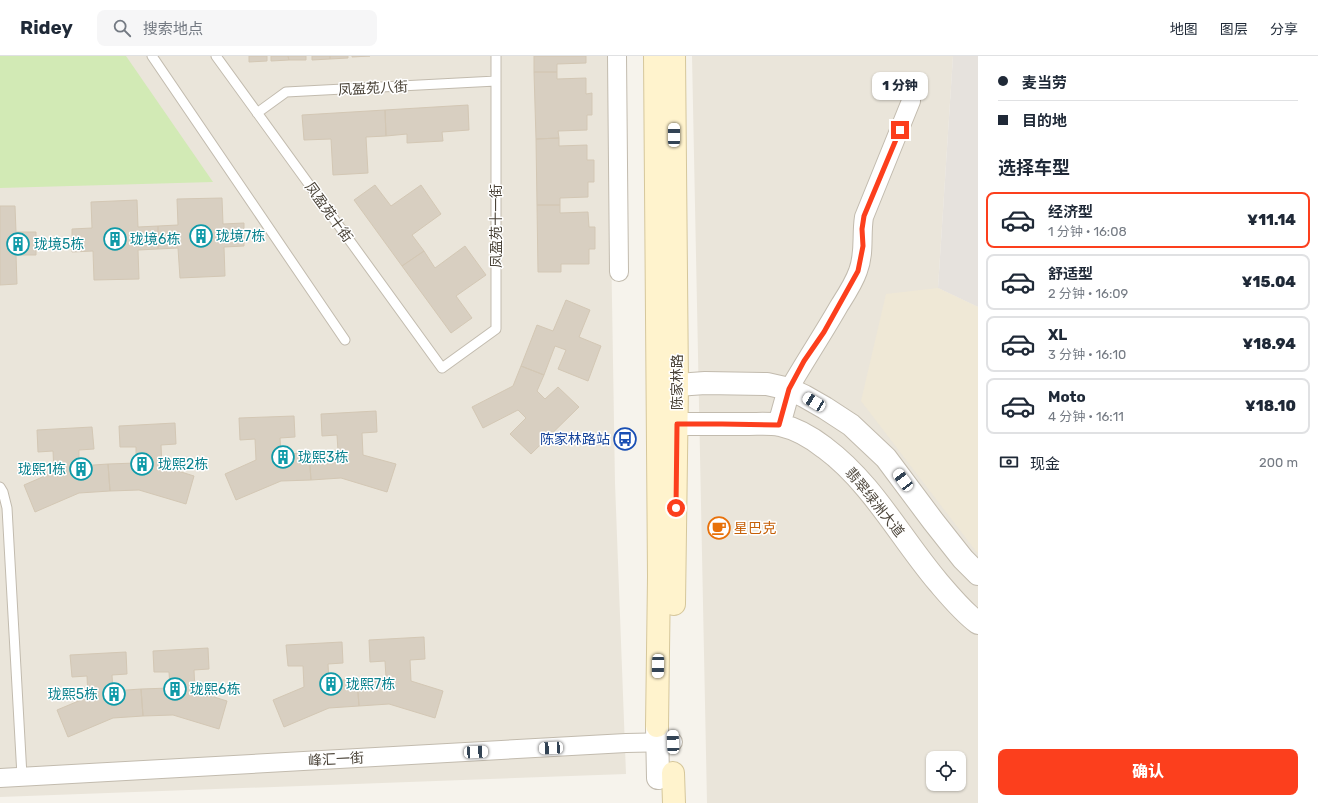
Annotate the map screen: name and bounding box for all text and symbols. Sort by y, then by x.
search box [97,10,377,46]
text: Ridey [20,16,73,39]
icon: search [111,17,133,39]
text: 搜索地点 [143,20,203,38]
text: 地图 [1170,21,1198,38]
text: 图层 [1220,21,1248,38]
text: 分享 [1270,21,1298,38]
callout: 1 分钟 [872,72,928,100]
text: 麦当劳 [1022,74,1067,92]
street label: 凤盈苑八街 [338,78,408,99]
text: 1 分钟 [882,78,918,93]
text: 目的地 [1022,112,1067,130]
route end [891,121,909,139]
car [668,123,680,147]
text: 选择车型 [998,157,1070,179]
street label: 凤盈苑十街 [301,179,356,246]
street label: 凤盈苑十一街 [488,184,505,268]
icon: car [1000,202,1036,238]
text: 经济型 [1048,203,1093,221]
text: ¥11.14 [1247,211,1296,229]
building icon: 珑境7栋 [188,223,214,249]
text: 1 分钟 · 16:08 [1048,224,1127,239]
building icon: 珑境6栋 [102,226,128,252]
place label: 珑境7栋 [216,228,265,245]
building icon: 珑境5栋 [5,231,31,257]
place label: 珑境6栋 [130,231,180,248]
place label: 珑境5栋 [34,236,84,253]
icon: car [1000,264,1036,300]
text: 舒适型 [1048,265,1093,283]
text: ¥15.04 [1242,273,1296,291]
text: 2 分钟 · 16:09 [1048,286,1128,301]
icon: car [1000,326,1036,362]
text: XL [1048,326,1067,344]
text: ¥18.94 [1243,335,1296,353]
text: 3 分钟 · 16:10 [1048,347,1126,362]
street label: 陈家林路 [669,354,686,410]
icon: car [1000,388,1036,424]
text: Moto [1048,388,1086,406]
car [801,391,827,413]
text: ¥18.10 [1245,397,1296,415]
text: 4 分钟 · 16:11 [1048,409,1124,424]
bus stop icon: 陈家林路站 [612,426,638,452]
place label: 陈家林路站 [540,431,610,448]
building icon: 珑熙3栋 [270,444,296,470]
place label: 珑熙3栋 [298,449,348,466]
building icon: 珑熙2栋 [129,451,155,477]
icon: cash [998,451,1020,473]
text: 现金 [1030,455,1060,473]
text: 200 m [1259,455,1298,470]
building icon: 珑熙1栋 [68,456,94,482]
place label: 珑熙2栋 [158,456,208,473]
place label: 珑熙1栋 [18,461,66,478]
street label: 翡翠绿洲大道 [842,464,908,540]
car [891,467,915,493]
route start [667,499,685,517]
cafe icon: 星巴克 [706,515,732,541]
place label: 星巴克 [734,520,776,537]
car [652,654,664,678]
building icon: 珑熙7栋 [318,671,344,697]
building icon: 珑熙6栋 [162,676,188,702]
place label: 珑熙7栋 [346,676,395,693]
building icon: 珑熙5栋 [101,681,127,707]
place label: 珑熙6栋 [190,681,240,698]
place label: 珑熙5栋 [48,686,98,703]
car [667,730,679,754]
car [539,741,563,755]
car [464,745,488,759]
button: 确认 [998,749,1298,795]
street label: 峰汇一街 [308,750,364,769]
map controls [926,751,966,791]
button: locate [926,751,966,791]

